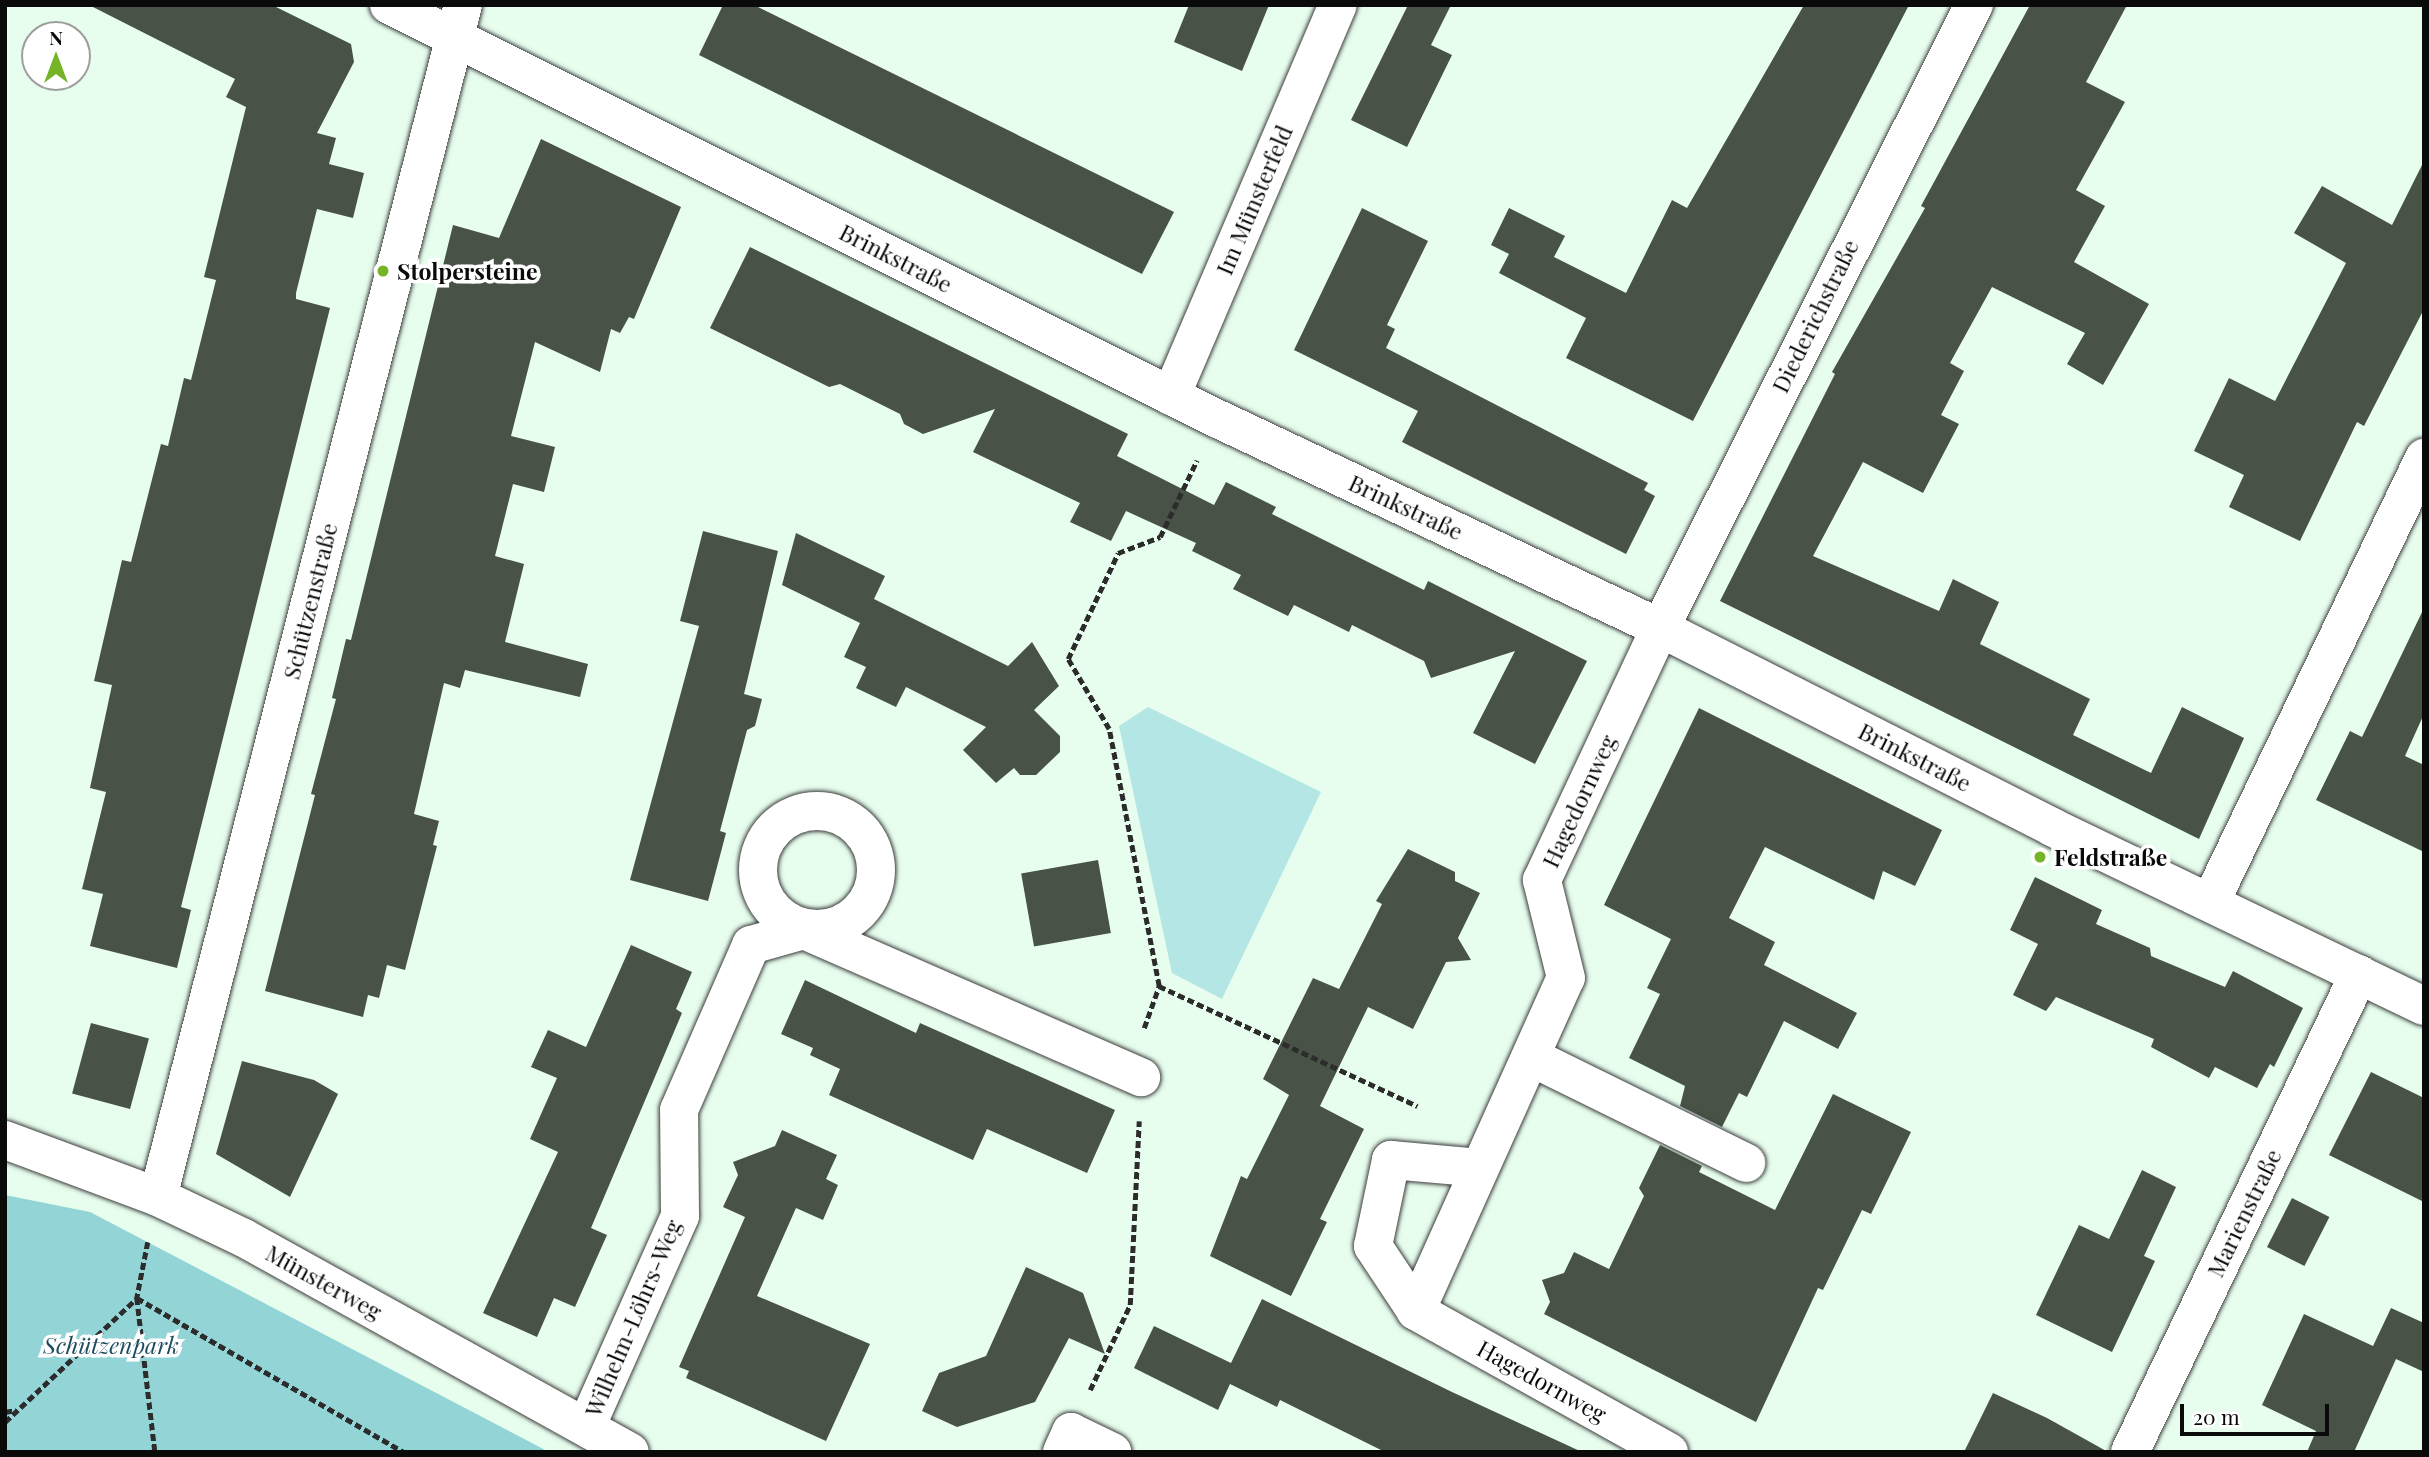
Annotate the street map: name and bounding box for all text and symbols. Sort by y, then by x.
north arrow [21,21,91,91]
text: N [49,24,63,50]
street label: Im Münsterfeld [1210,121,1298,279]
street label: Brinkstraße [835,218,957,298]
street label: Diederichstraße [1766,235,1864,397]
place label: Stolpersteine [397,257,538,285]
marker: Stolpersteine [375,263,391,279]
street label: Brinkstraße [1345,469,1467,545]
street label: Schützenstraße [277,520,343,682]
street label: Brinkstraße [1854,717,1976,797]
street label: Hagedornweg [1536,730,1622,872]
place label: Feldstraße [2054,843,2167,871]
marker: Feldstraße [2032,849,2048,865]
street label: Marienstraße [2201,1145,2287,1281]
street label: Wilhelm-Löhrs-Weg [579,1215,687,1421]
street label: Münsterweg [261,1239,387,1325]
park label: Schützenpark [43,1331,179,1359]
street label: Hagedornweg [1473,1334,1611,1428]
scale bar [2184,1390,2333,1434]
text: 20 m [2193,1402,2240,1430]

